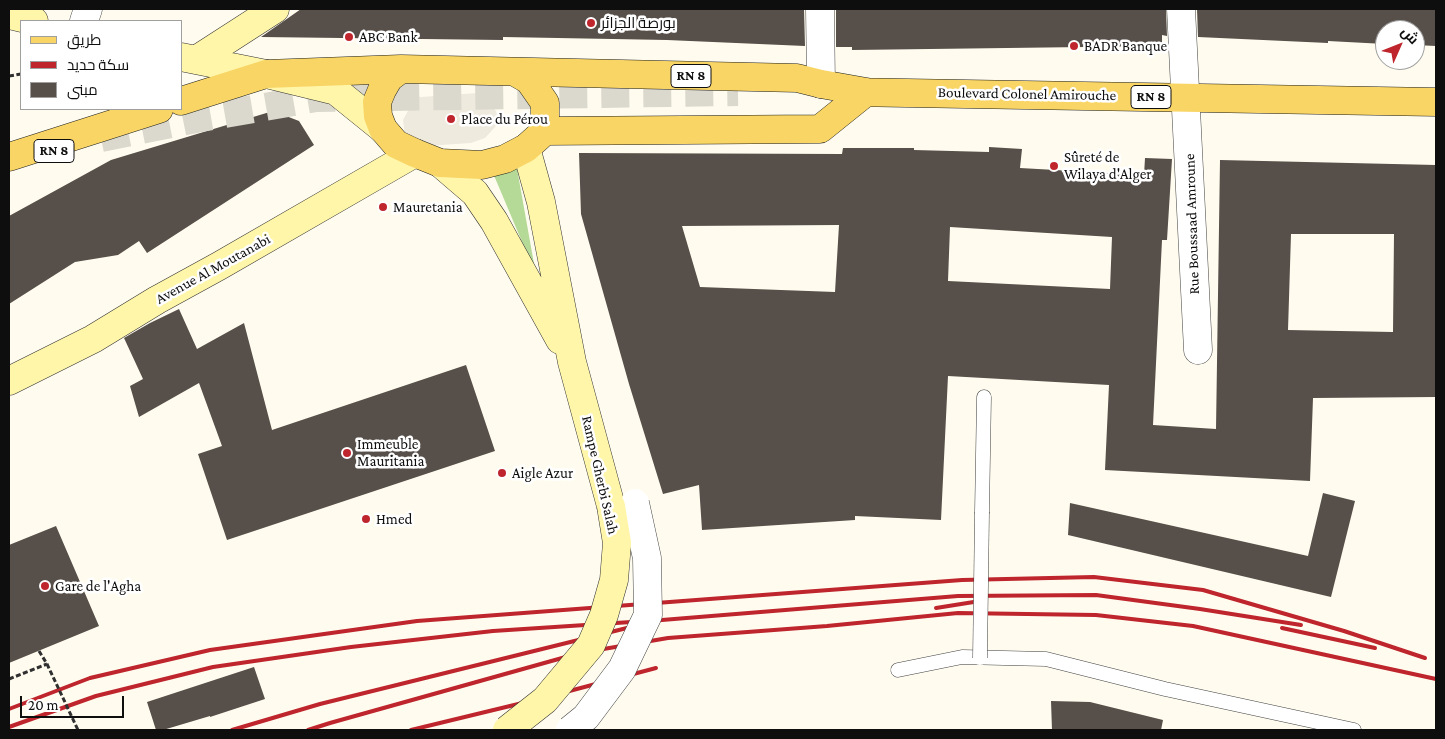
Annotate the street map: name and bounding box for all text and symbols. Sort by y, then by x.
place label: بورصة الجزائر [601,14,676,32]
marker: بورصة الجزائر [585,17,597,29]
legend [20,20,182,110]
north arrow [1375,20,1425,70]
text: ش [1398,23,1422,47]
place label: ABC Bank [359,28,418,46]
marker: ABC Bank [343,31,355,43]
text: طريق [67,32,101,48]
place label: BADR Banque [1084,37,1167,55]
marker: BADR Banque [1068,40,1080,52]
text: سكة حديد [67,57,129,73]
road number: RN 8 [671,64,711,88]
text: مبنى [67,82,98,98]
street label: Boulevard Colonel Amirouche [938,83,1116,105]
road number: RN 8 [1131,85,1171,108]
place label: Place du Pérou [461,110,548,128]
marker: Place du Pérou [445,113,457,125]
road number: RN 8 [34,140,74,162]
place label: Sûreté de Wilaya d'Alger [1064,148,1152,183]
street label: Rue Boussaad Amroune [1181,153,1203,295]
marker: Sûreté de Wilaya d'Alger [1048,160,1060,172]
place label: Mauretania [393,198,463,216]
marker: Mauretania [377,201,389,213]
street label: Avenue Al Moutanabi [152,230,274,308]
street label: Rampe Gherbi Salah [578,414,622,536]
place label: Immeuble Mauritania [357,435,424,470]
marker: Immeuble Mauritania [341,447,353,459]
place label: Aigle Azur [512,464,573,482]
marker: Aigle Azur [496,467,508,479]
place label: Hmed [376,510,412,528]
marker: Hmed [360,513,372,525]
place label: Gare de l'Agha [55,577,141,595]
marker: Gare de l'Agha [39,580,51,592]
scale bar [22,686,126,718]
text: 20 m [28,697,59,713]

